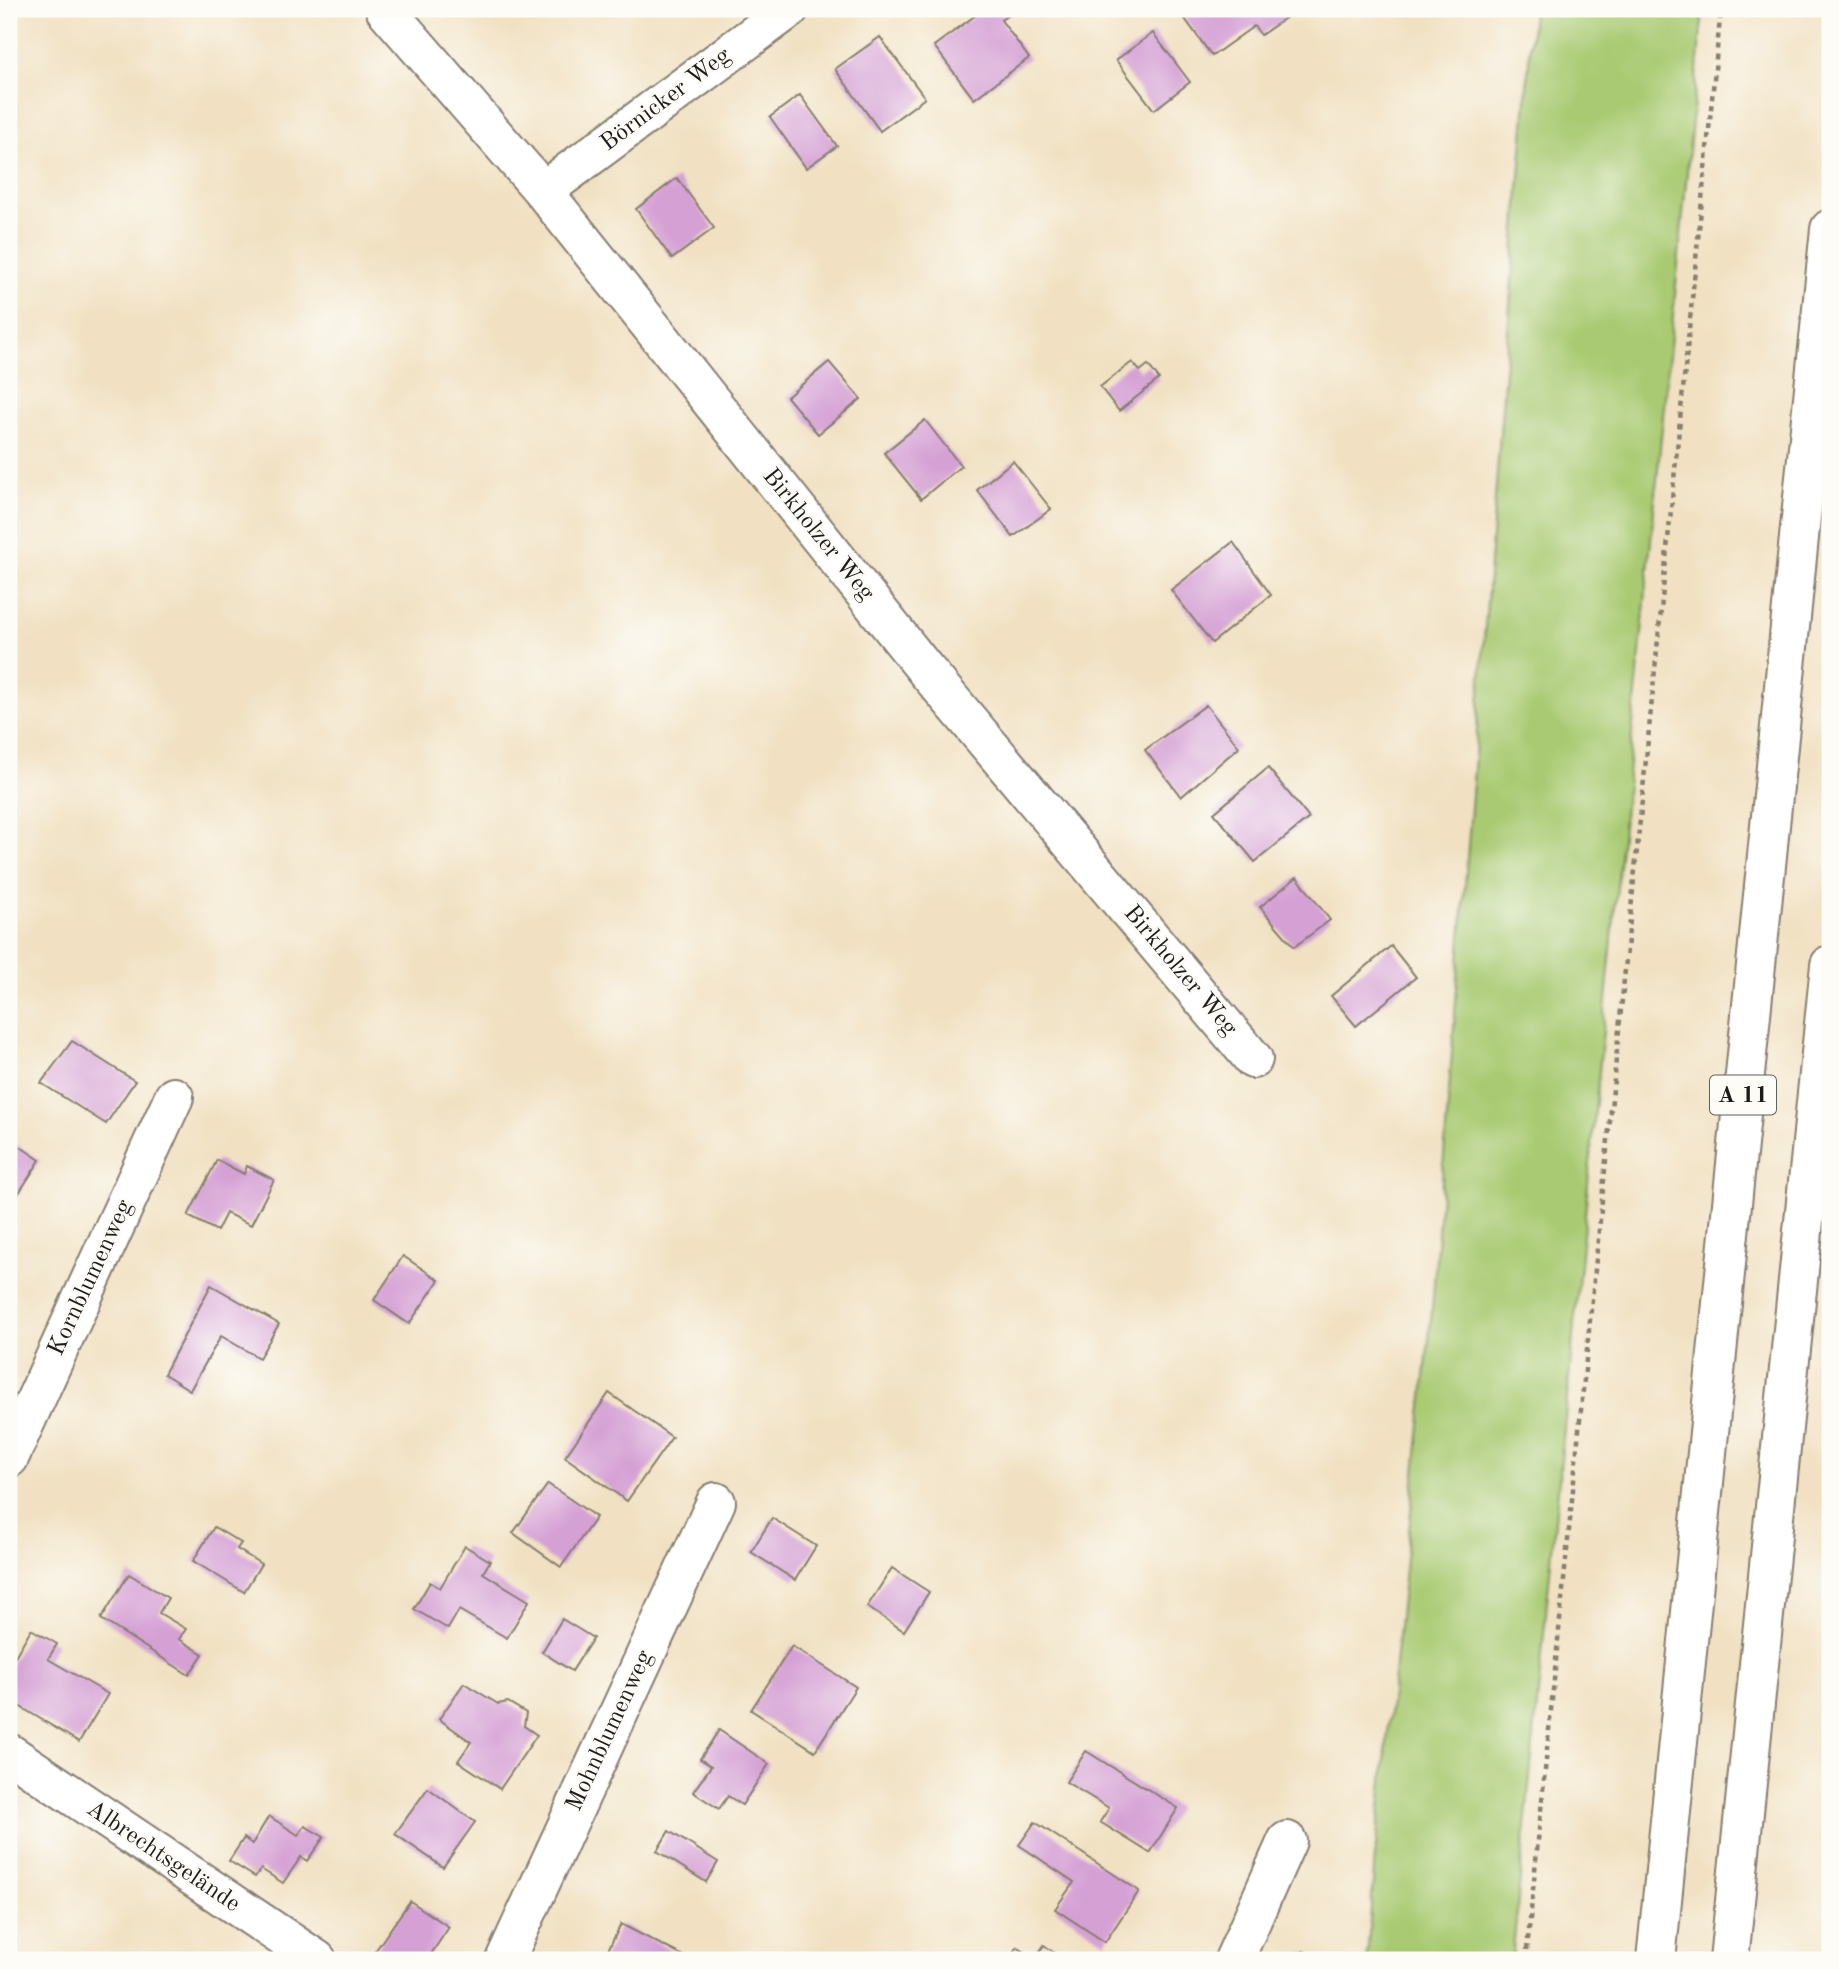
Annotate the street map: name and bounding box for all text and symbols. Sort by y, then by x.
street label: Börnicker Weg [597,44,735,156]
street label: Birkholzer Weg [758,464,878,606]
street label: Birkholzer Weg [1119,901,1241,1041]
road number: A 11 [1710,1076,1776,1114]
street label: Kornblumenweg [44,1196,138,1360]
street label: Mohnblumenweg [562,1647,658,1815]
street label: Albrechtsgelände [82,1797,244,1917]

